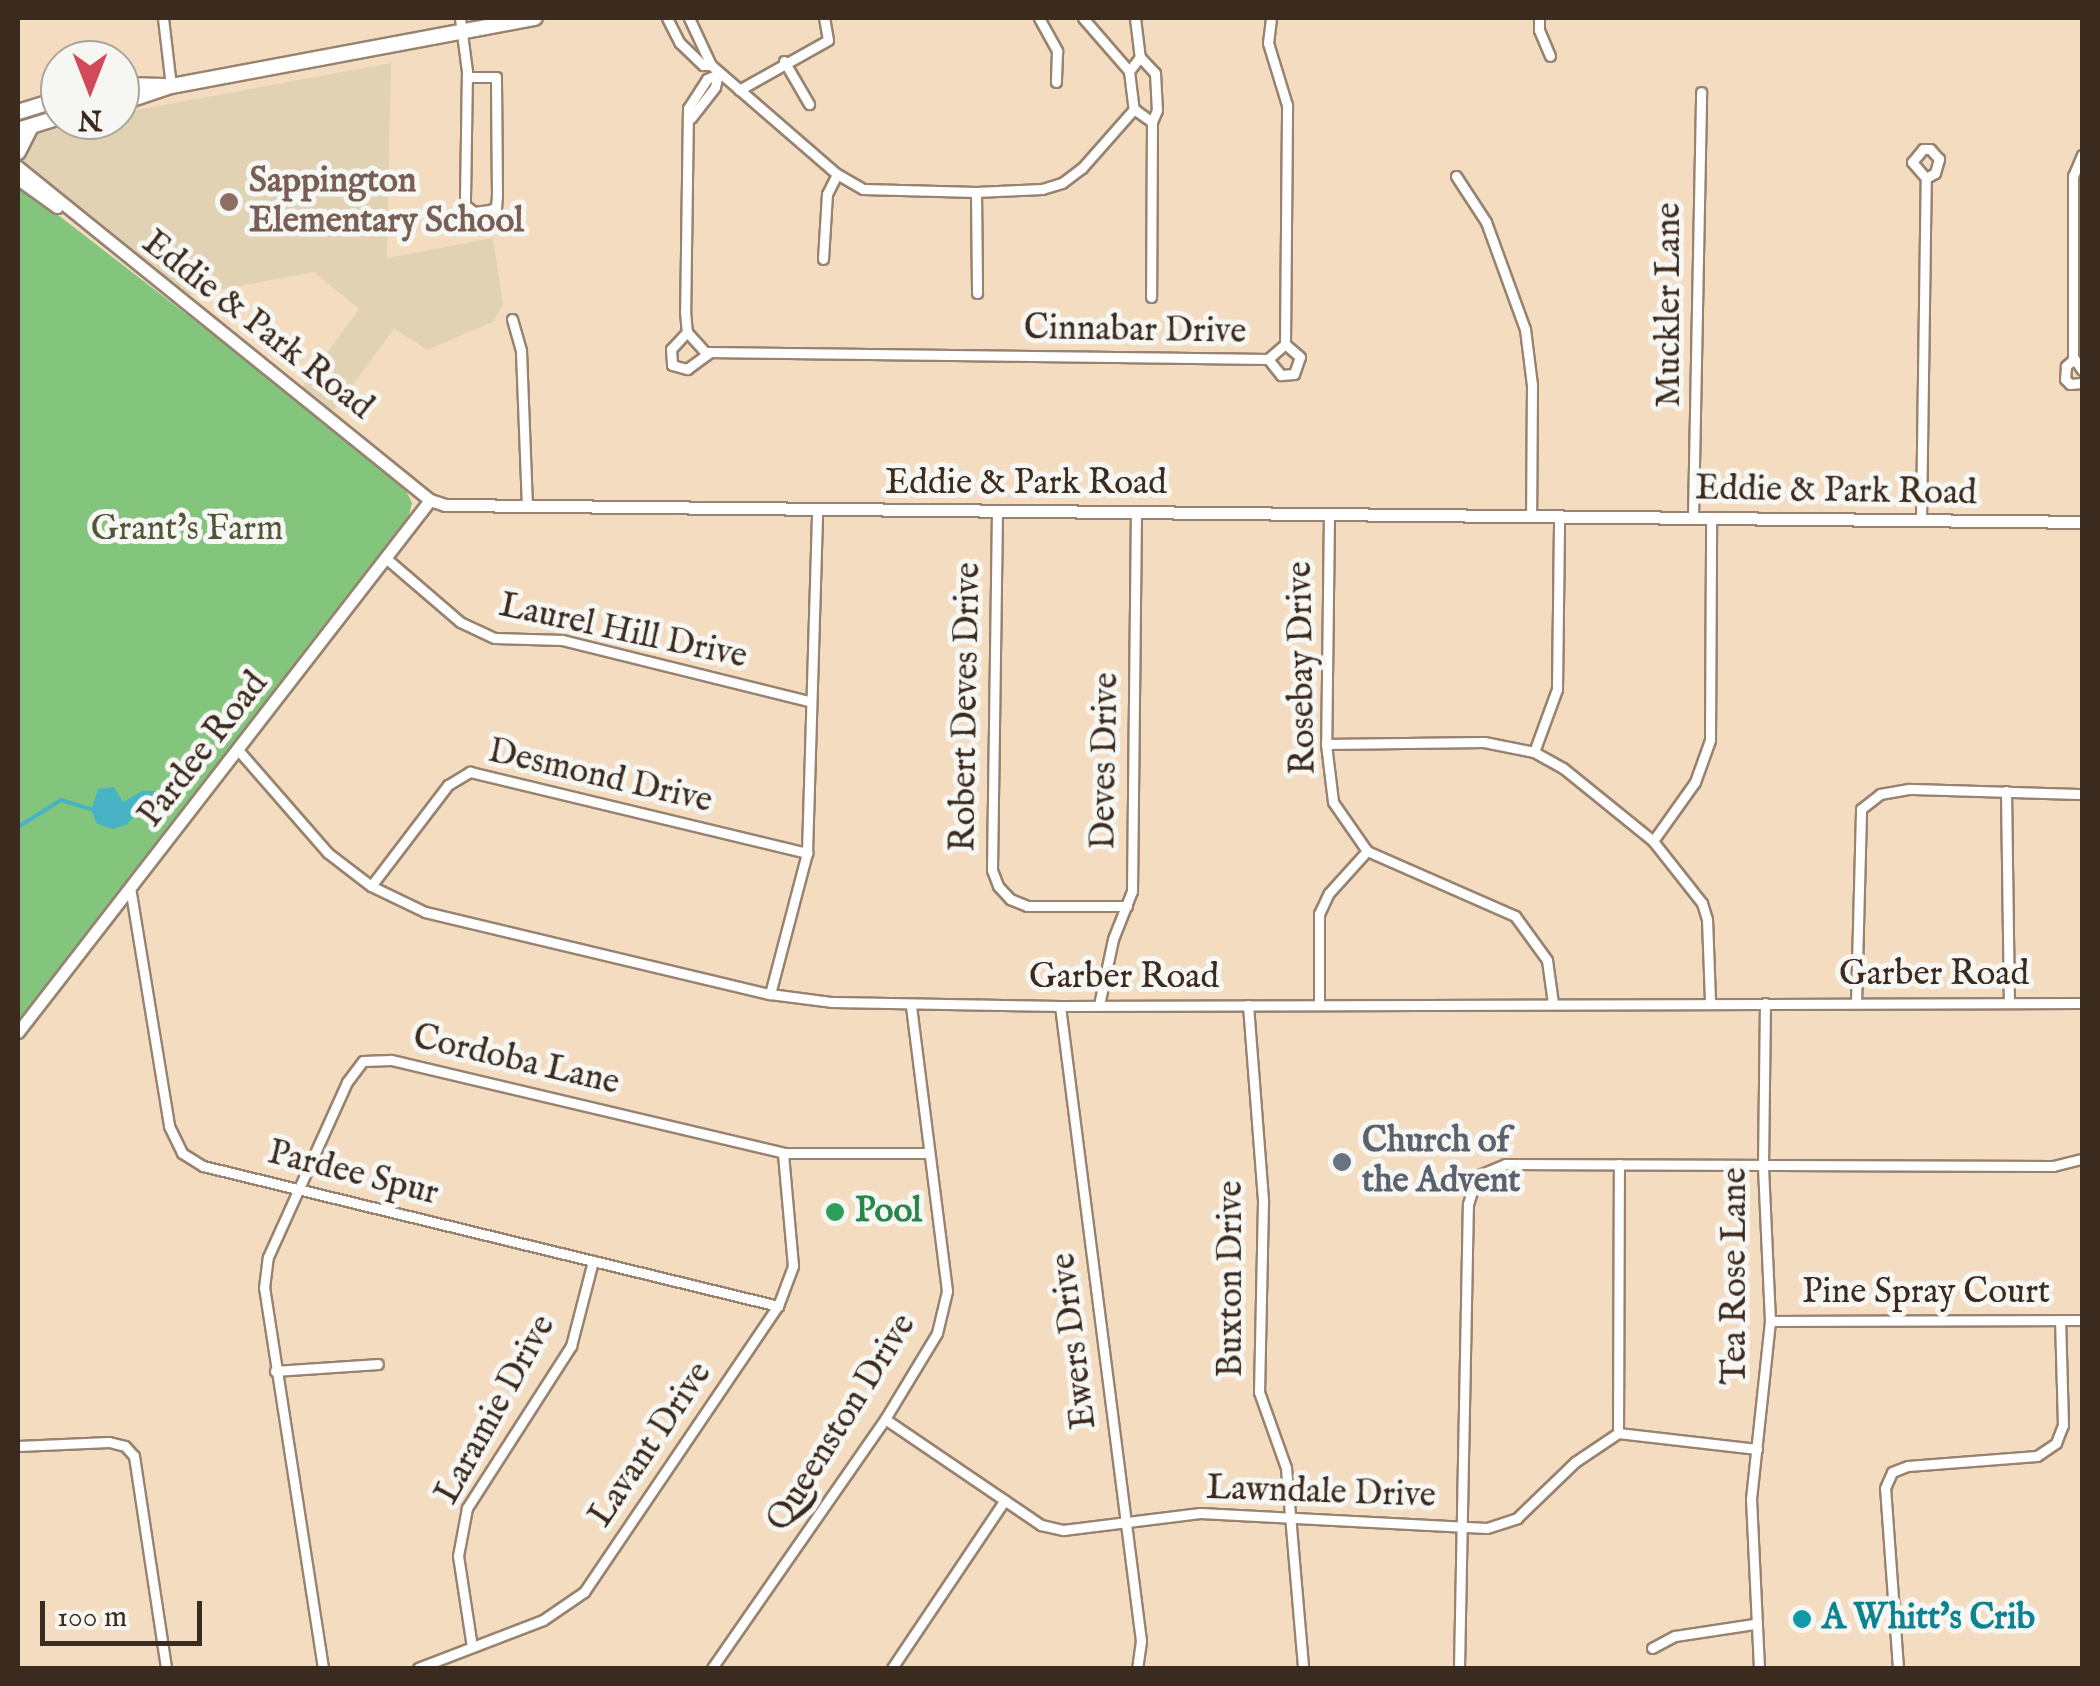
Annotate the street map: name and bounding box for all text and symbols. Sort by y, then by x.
north arrow [40,40,140,140]
text: N [78,101,102,136]
place label: Sappington Elementary School [249,161,524,243]
marker: Sappington Elementary School [218,191,240,213]
street label: Muckler Lane [1649,202,1691,408]
street label: Eddie & Park Road [133,223,381,429]
street label: Cinnabar Drive [1023,308,1247,354]
street label: Eddie & Park Road [885,463,1167,505]
street label: Eddie & Park Road [1695,469,1977,515]
park label: Grant's Farm [91,509,283,551]
street label: Rosebay Drive [1280,561,1326,775]
street label: Robert Deves Drive [943,562,991,852]
street label: Laurel Hill Drive [495,585,751,679]
street label: Pardee Road [130,664,278,836]
street label: Deves Drive [1083,672,1129,850]
street label: Desmond Drive [484,731,716,823]
street label: Garber Road [1839,954,2029,996]
street label: Garber Road [1029,957,1219,999]
street label: Cordoba Lane [409,1017,623,1105]
place label: Church of the Advent [1362,1121,1520,1203]
street label: Pardee Spur [263,1133,443,1215]
marker: Church of the Advent [1331,1151,1353,1173]
street label: Tea Rose Lane [1715,1167,1757,1385]
street label: Buxton Drive [1211,1181,1253,1377]
place label: Pool [855,1191,922,1233]
marker: Pool [824,1201,846,1223]
street label: Ewers Drive [1043,1251,1107,1431]
street label: Pine Spray Court [1802,1272,2050,1314]
street label: Queenston Drive [758,1307,926,1539]
street label: Laramie Drive [427,1308,565,1512]
street label: Lavant Drive [581,1355,721,1535]
street label: Lawndale Drive [1206,1468,1436,1518]
scale bar [45,1581,208,1643]
place label: A Whitt's Crib [1822,1598,2035,1640]
text: 100 m [57,1599,127,1637]
marker: A Whitt's Crib [1791,1608,1813,1630]

